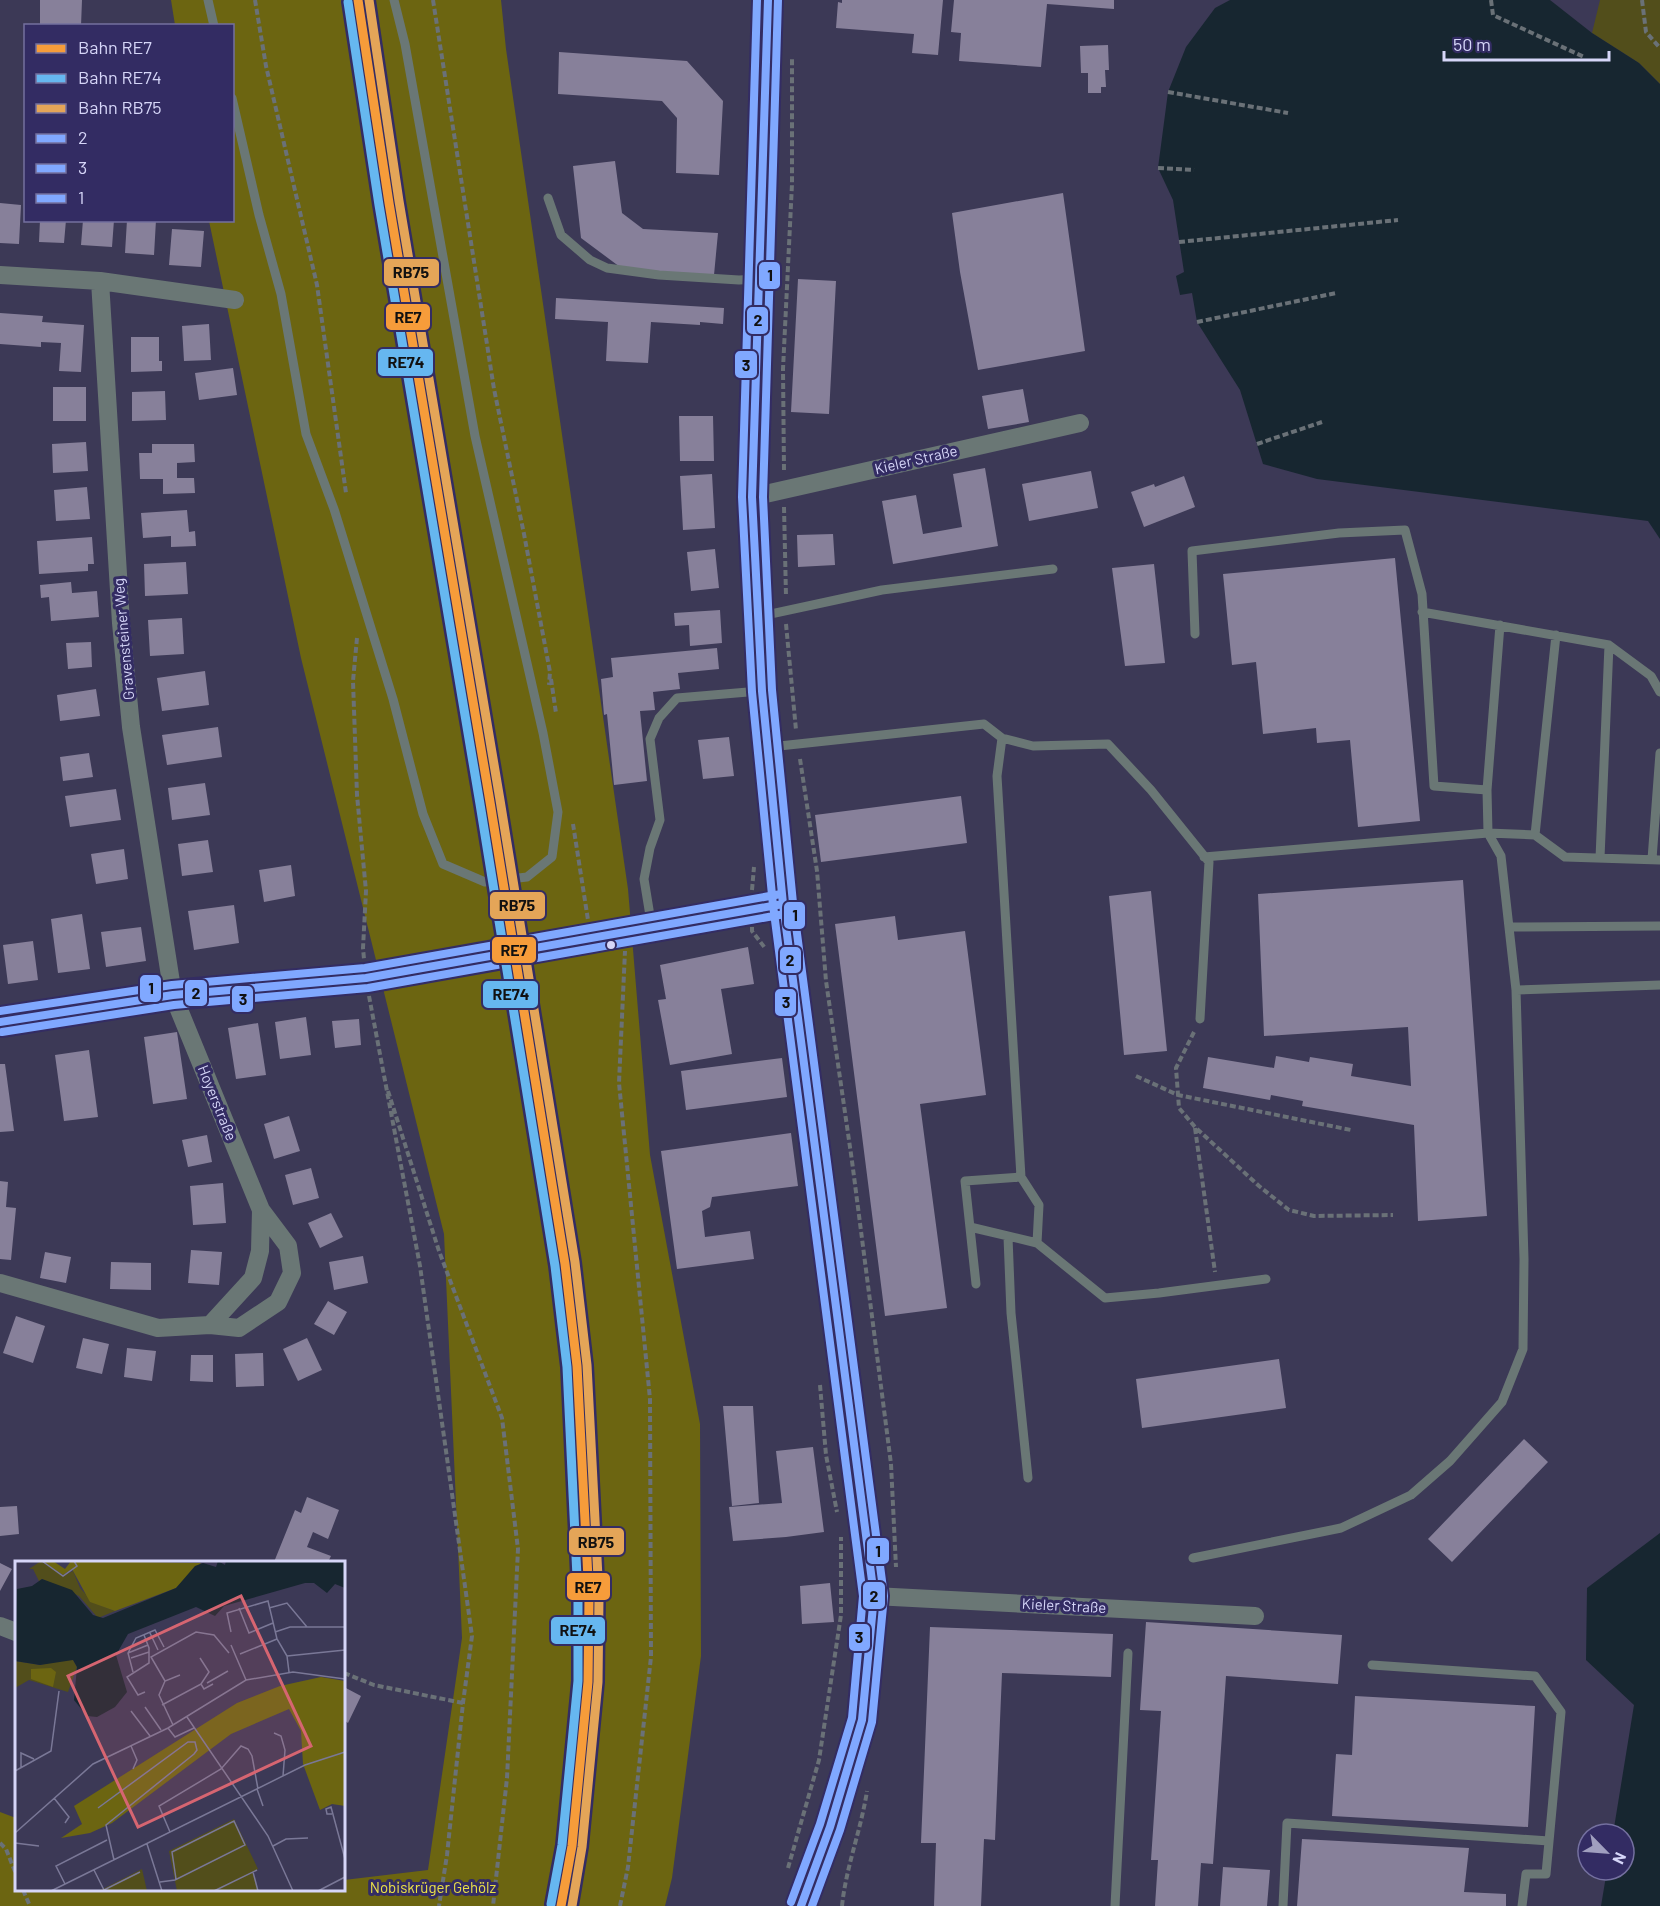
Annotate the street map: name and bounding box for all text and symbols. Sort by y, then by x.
legend [24,24,234,222]
scale bar [1444,24,1609,62]
text: 50 m [1453,33,1491,55]
text: Bahn RE7 [78,36,152,58]
text: Bahn RE74 [78,66,162,88]
text: Bahn RB75 [78,96,161,118]
text: 2 [78,126,88,148]
text: 3 [78,156,87,178]
text: 1 [78,186,84,208]
line badge: RB75 [383,258,440,287]
line badge: 1 [758,261,781,290]
text: RB75 [393,262,430,281]
text: 1 [767,265,773,284]
line badge: RE7 [385,303,431,331]
line badge: 2 [746,306,769,335]
text: RE7 [394,307,422,326]
text: 2 [754,310,763,329]
line badge: RE74 [377,348,434,377]
line badge: 3 [734,350,758,379]
text: RE74 [388,352,424,371]
text: 3 [742,355,750,374]
street label: Kieler Straße [873,441,959,477]
street label: Gravensteiner Weg [109,577,137,701]
line badge: RB75 [489,891,546,920]
text: RB75 [499,895,536,914]
line badge: 1 [783,901,806,930]
text: 1 [792,905,798,924]
line badge: RE7 [491,936,537,964]
unlabelled marker [605,939,617,951]
text: RE7 [500,940,528,959]
line badge: 2 [779,946,802,974]
text: 2 [786,950,795,969]
line badge: 1 [139,974,162,1003]
text: 1 [148,978,154,997]
line badge: 2 [184,979,208,1007]
line badge: RE74 [482,980,539,1009]
text: 2 [192,983,201,1002]
text: RE74 [493,984,529,1003]
line badge: 3 [231,985,254,1013]
line badge: 3 [774,988,797,1017]
text: 3 [239,989,247,1008]
text: 3 [782,992,790,1011]
street label: Hoyerstraße [195,1062,241,1143]
line badge: RB75 [568,1527,625,1556]
text: RB75 [578,1532,615,1551]
line badge: 1 [866,1537,890,1565]
text: 1 [875,1541,881,1560]
inset map [15,1561,345,1891]
line badge: RE7 [566,1572,611,1601]
text: RE7 [574,1577,602,1596]
line badge: 2 [862,1581,886,1610]
text: 2 [870,1586,879,1605]
street label: Kieler Straße [1021,1594,1107,1616]
line badge: RE74 [550,1616,606,1645]
text: RE74 [560,1620,596,1639]
line badge: 3 [848,1623,871,1652]
text: 3 [855,1627,863,1646]
north arrow [1576,1822,1636,1882]
text: N [1609,1850,1631,1867]
park label: Nobiskrüger Gehölz [370,1878,497,1896]

